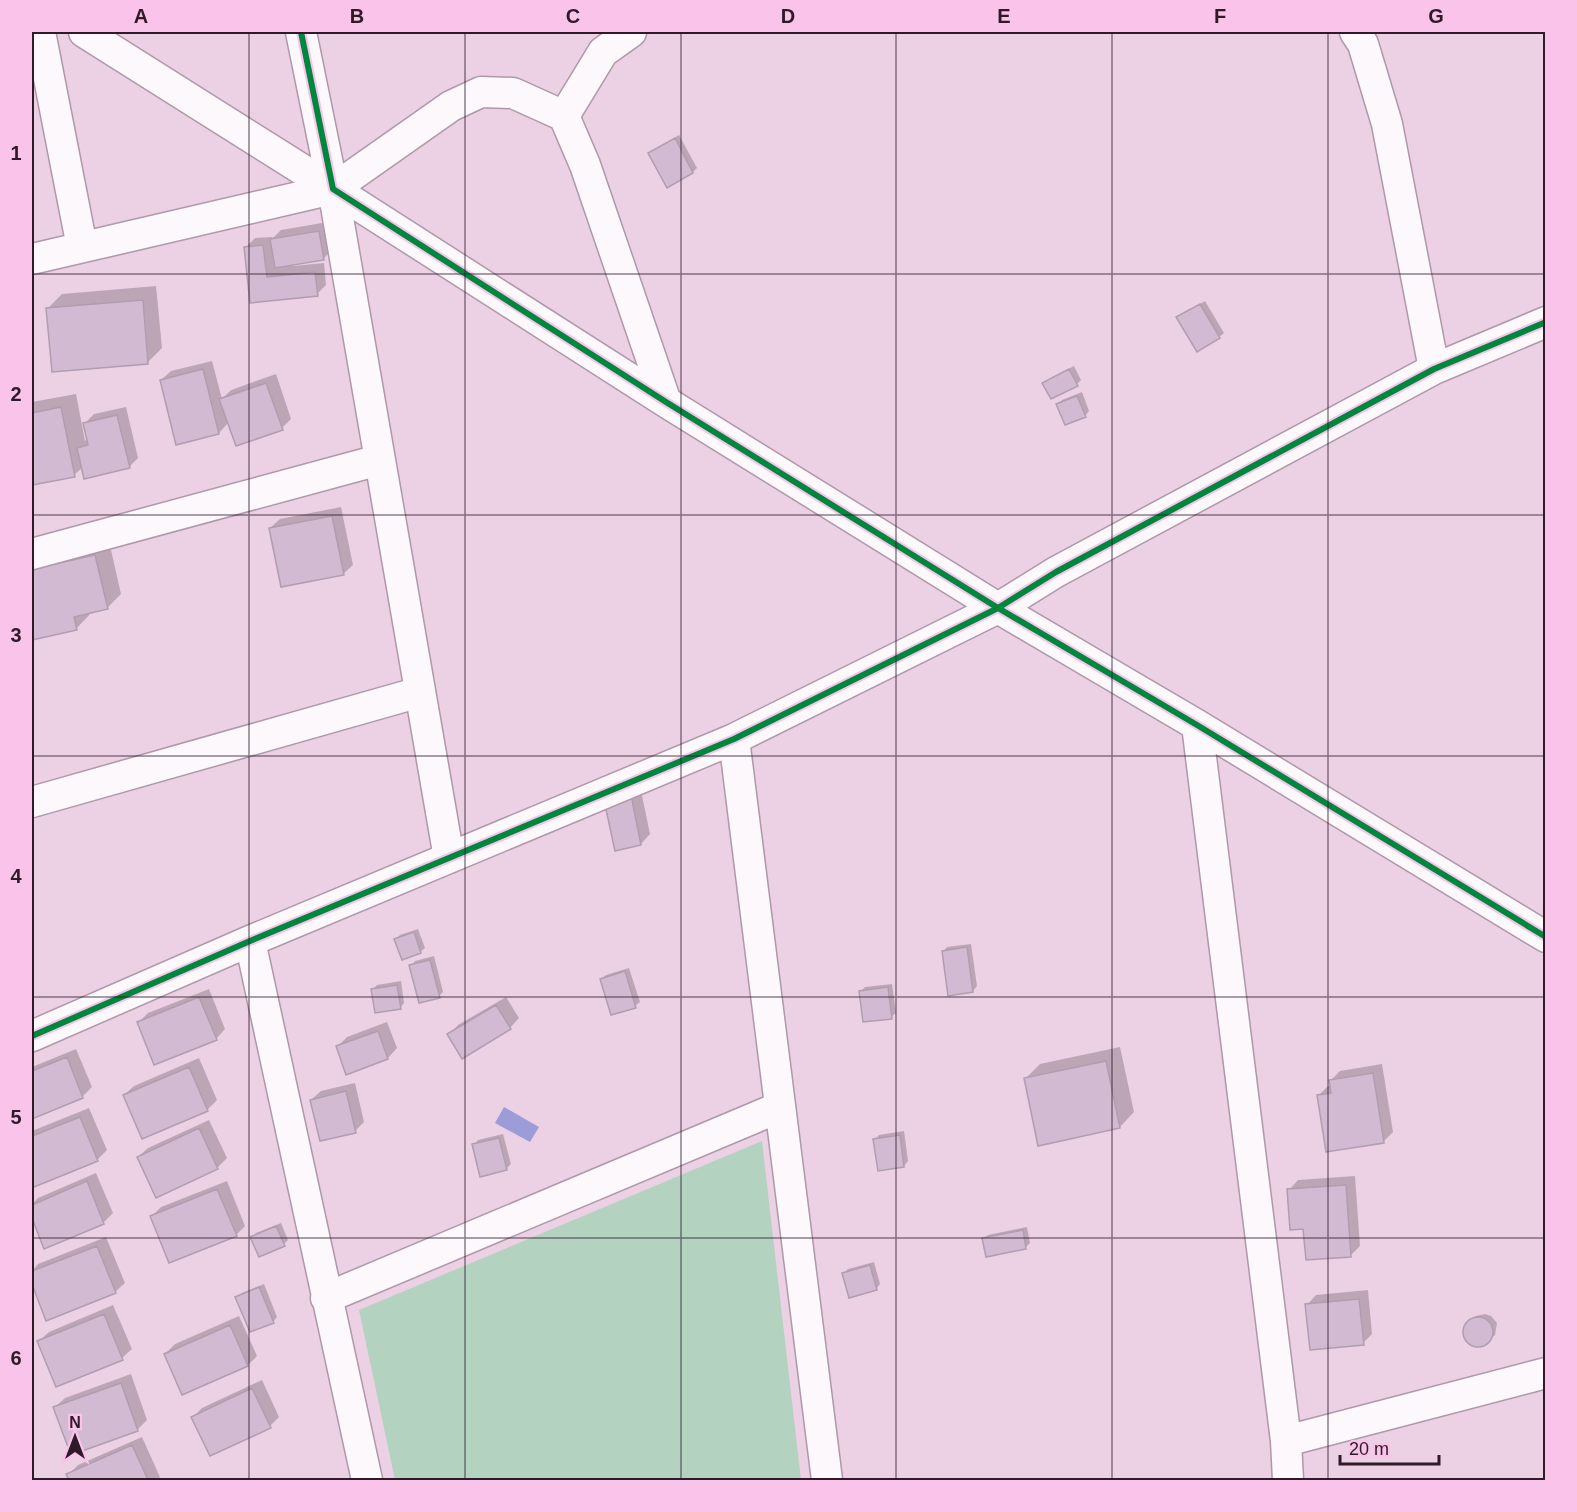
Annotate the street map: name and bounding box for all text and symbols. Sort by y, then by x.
text: A [134,5,148,27]
text: B [350,5,364,27]
text: C [566,5,580,27]
text: D [781,5,795,27]
text: E [997,5,1011,27]
text: F [1214,5,1226,27]
text: G [1428,5,1444,27]
text: 1 [10,142,22,164]
text: 2 [10,383,22,405]
text: 3 [10,624,22,646]
text: 4 [10,865,22,887]
text: 5 [10,1106,22,1128]
text: 6 [10,1347,22,1369]
north arrow [45,1407,105,1467]
text: N [69,1414,81,1431]
scale bar [1340,1428,1439,1466]
text: 20 m [1349,1439,1389,1459]

